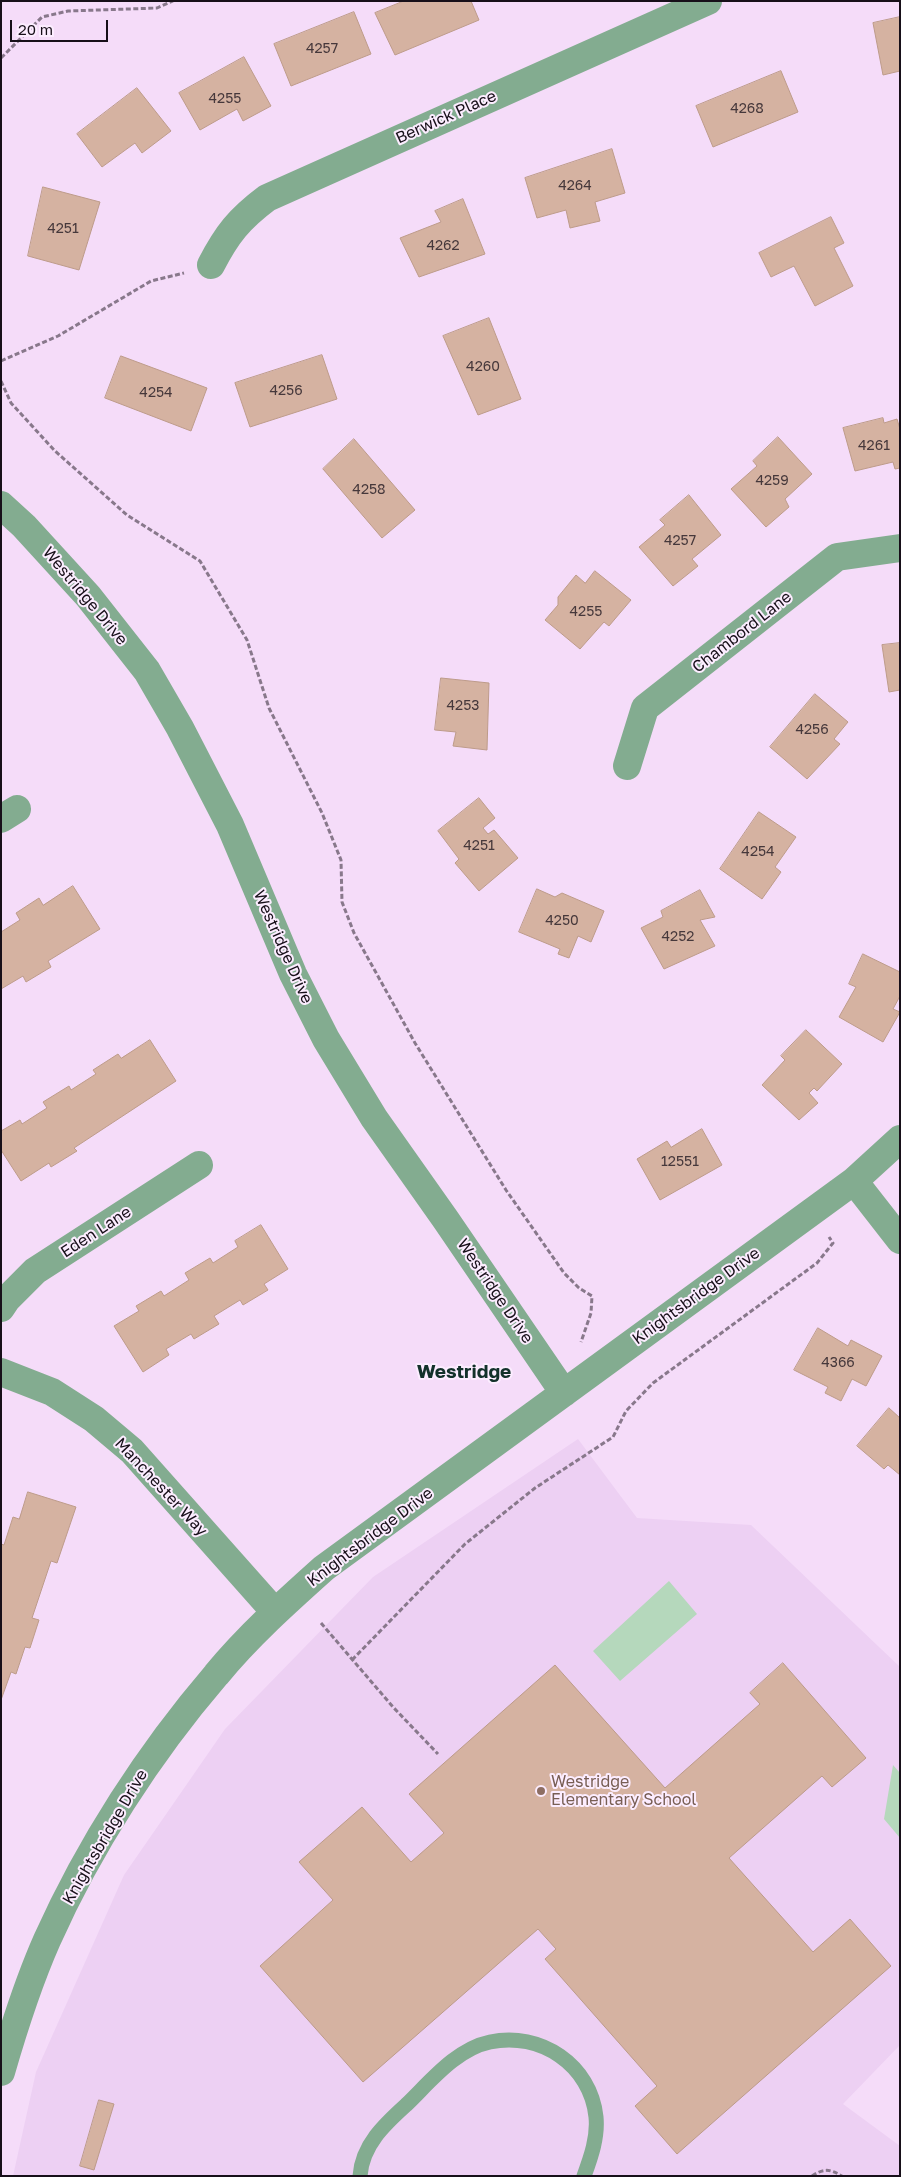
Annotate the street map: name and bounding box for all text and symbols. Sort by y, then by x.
scale bar [12,10,110,42]
text: 20 m [18,20,53,38]
house number: 4257 [306,41,338,57]
street label: Berwick Place [393,86,499,148]
house number: 4255 [209,91,241,107]
house number: 4268 [730,101,764,117]
house number: 4264 [558,178,592,194]
house number: 4251 [47,221,79,237]
house number: 4262 [426,238,460,254]
house number: 4260 [466,359,500,375]
house number: 4256 [269,383,303,399]
house number: 4254 [139,385,173,401]
house number: 4261 [858,438,890,454]
house number: 4259 [755,473,789,489]
house number: 4258 [352,482,386,498]
house number: 4257 [664,533,696,549]
street label: Westridge Drive [38,543,132,649]
street label: Chambord Lane [689,587,795,677]
house number: 4255 [570,604,602,620]
house number: 4253 [447,698,479,714]
house number: 4256 [795,722,829,738]
house number: 4251 [463,838,495,854]
house number: 4254 [741,844,775,860]
street label: Westridge Drive [249,887,317,1007]
house number: 4250 [545,913,579,929]
house number: 4252 [662,929,694,945]
house number: 12551 [661,1154,699,1170]
street label: Eden Lane [57,1202,135,1262]
street label: Westridge Drive [453,1235,537,1347]
street label: Knightsbridge Drive [629,1243,763,1349]
house number: 4366 [821,1355,855,1371]
district label: Westridge [417,1361,511,1383]
street label: Manchester Way [111,1434,211,1540]
street label: Knightsbridge Drive [303,1483,437,1591]
street label: Knightsbridge Drive [59,1766,151,1908]
place label: Westridge Elementary School [551,1772,696,1810]
marker: Westridge Elementary School [535,1785,547,1797]

